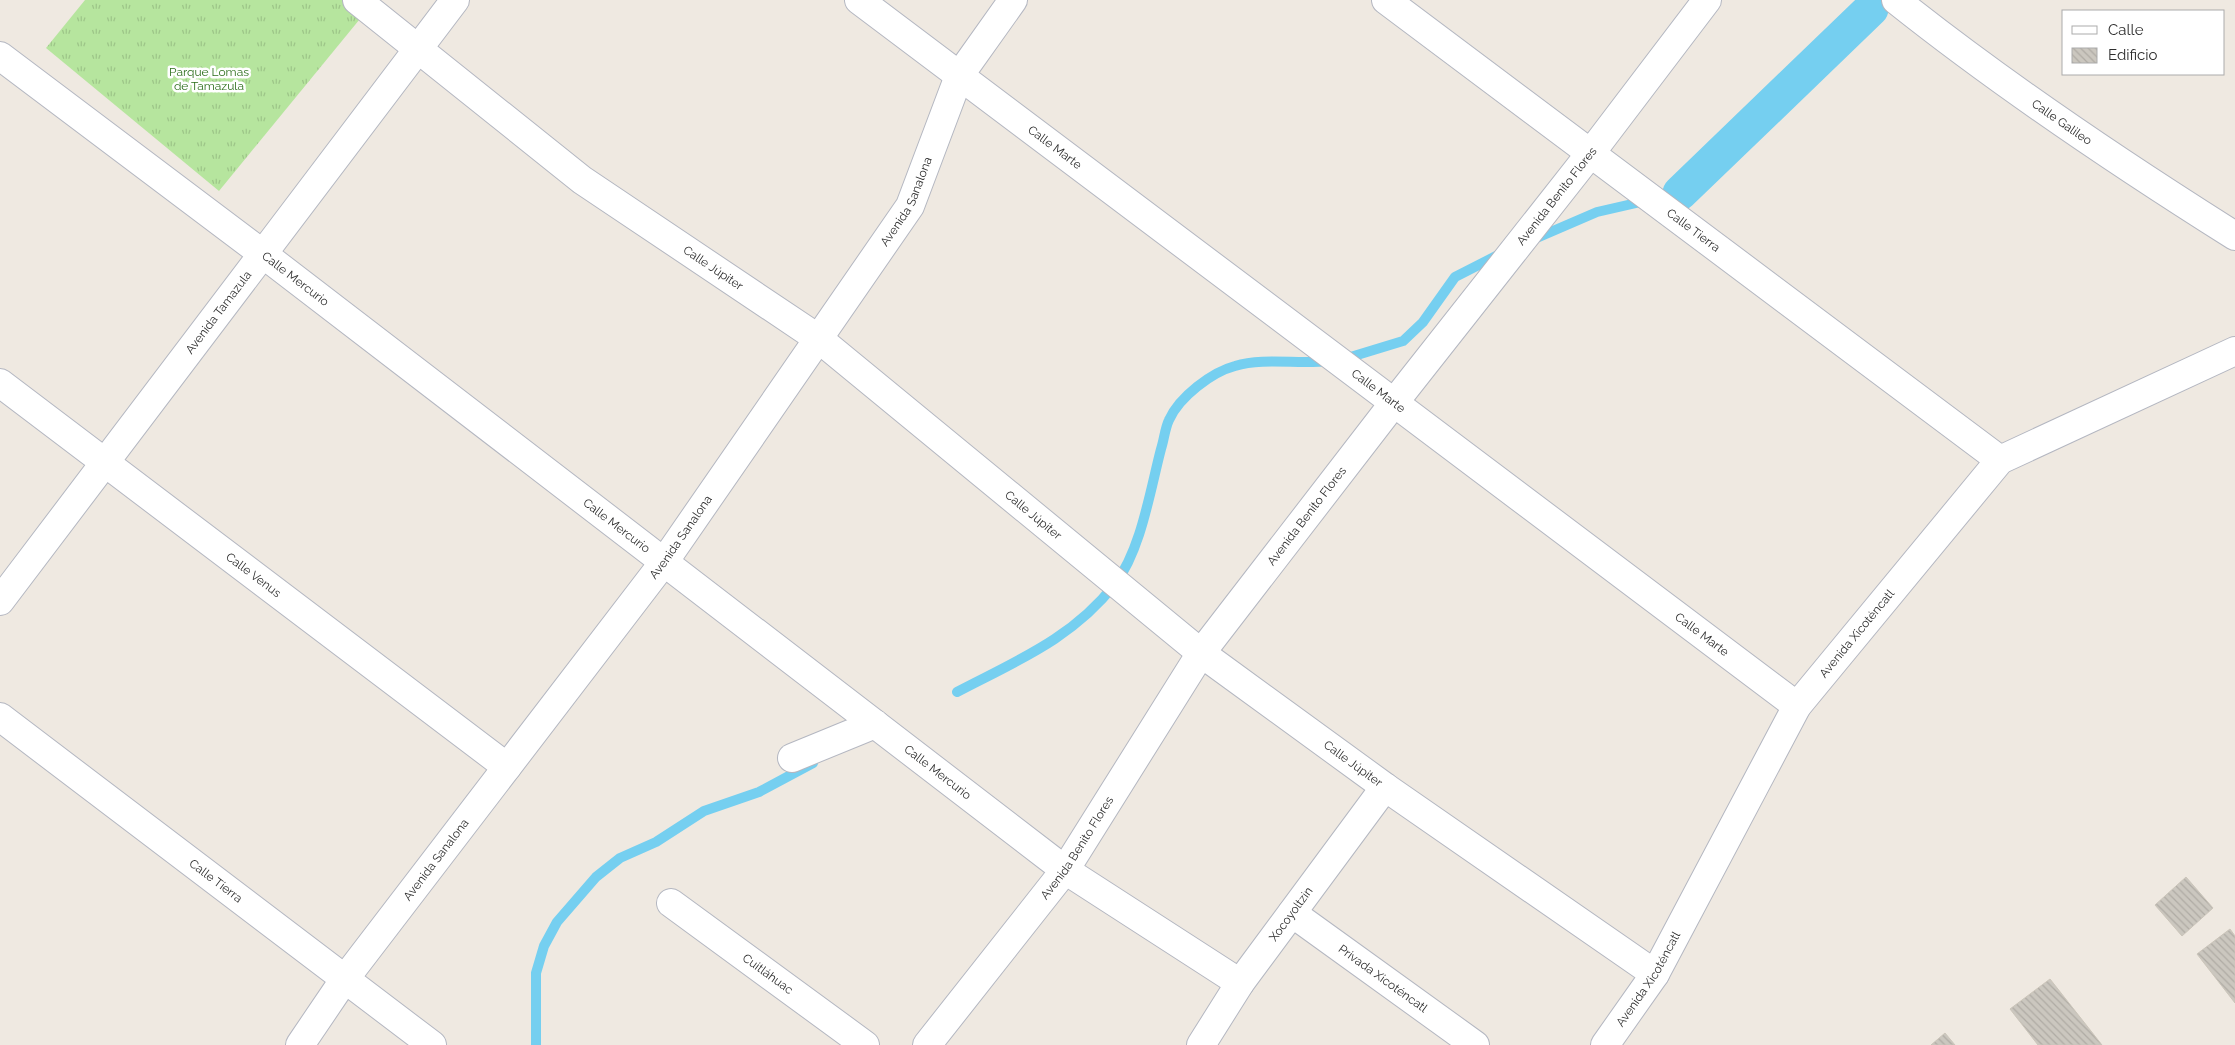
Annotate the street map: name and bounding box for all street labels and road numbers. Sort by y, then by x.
street label: Calle Galileo [2029,97,2095,148]
street label: Calle Marte [1025,123,1084,172]
street label: Avenida Benito Flores [1514,144,1600,248]
street label: Avenida Sanalona [877,155,935,249]
street label: Calle Tierra [1664,206,1723,255]
street label: Calle Júpiter [680,243,746,293]
street label: Calle Mercurio [259,249,332,309]
street label: Avenida Tamazula [183,268,254,357]
street label: Calle Marte [1349,366,1408,416]
street label: Avenida Benito Flores [1264,464,1349,568]
street label: Calle Júpiter [1002,488,1065,543]
street label: Avenida Sanalona [647,493,715,582]
street label: Calle Mercurio [580,495,653,556]
street label: Calle Venus [223,550,284,600]
street label: Avenida Xicoténcatl [1816,586,1898,680]
street label: Calle Marte [1672,610,1732,659]
street label: Calle Júpiter [1321,738,1386,790]
street label: Calle Mercurio [901,742,974,802]
street label: Avenida Benito Flores [1038,794,1116,902]
street label: Avenida Sanalona [400,816,472,903]
street label: Calle Tierra [187,856,245,906]
street label: Xocoyoltzin [1266,884,1316,944]
street label: Avenida Xicoténcatl [1613,929,1684,1029]
street label: Privada Xicoténcatl [1336,942,1431,1016]
street label: Cuitláhuac [740,951,796,997]

